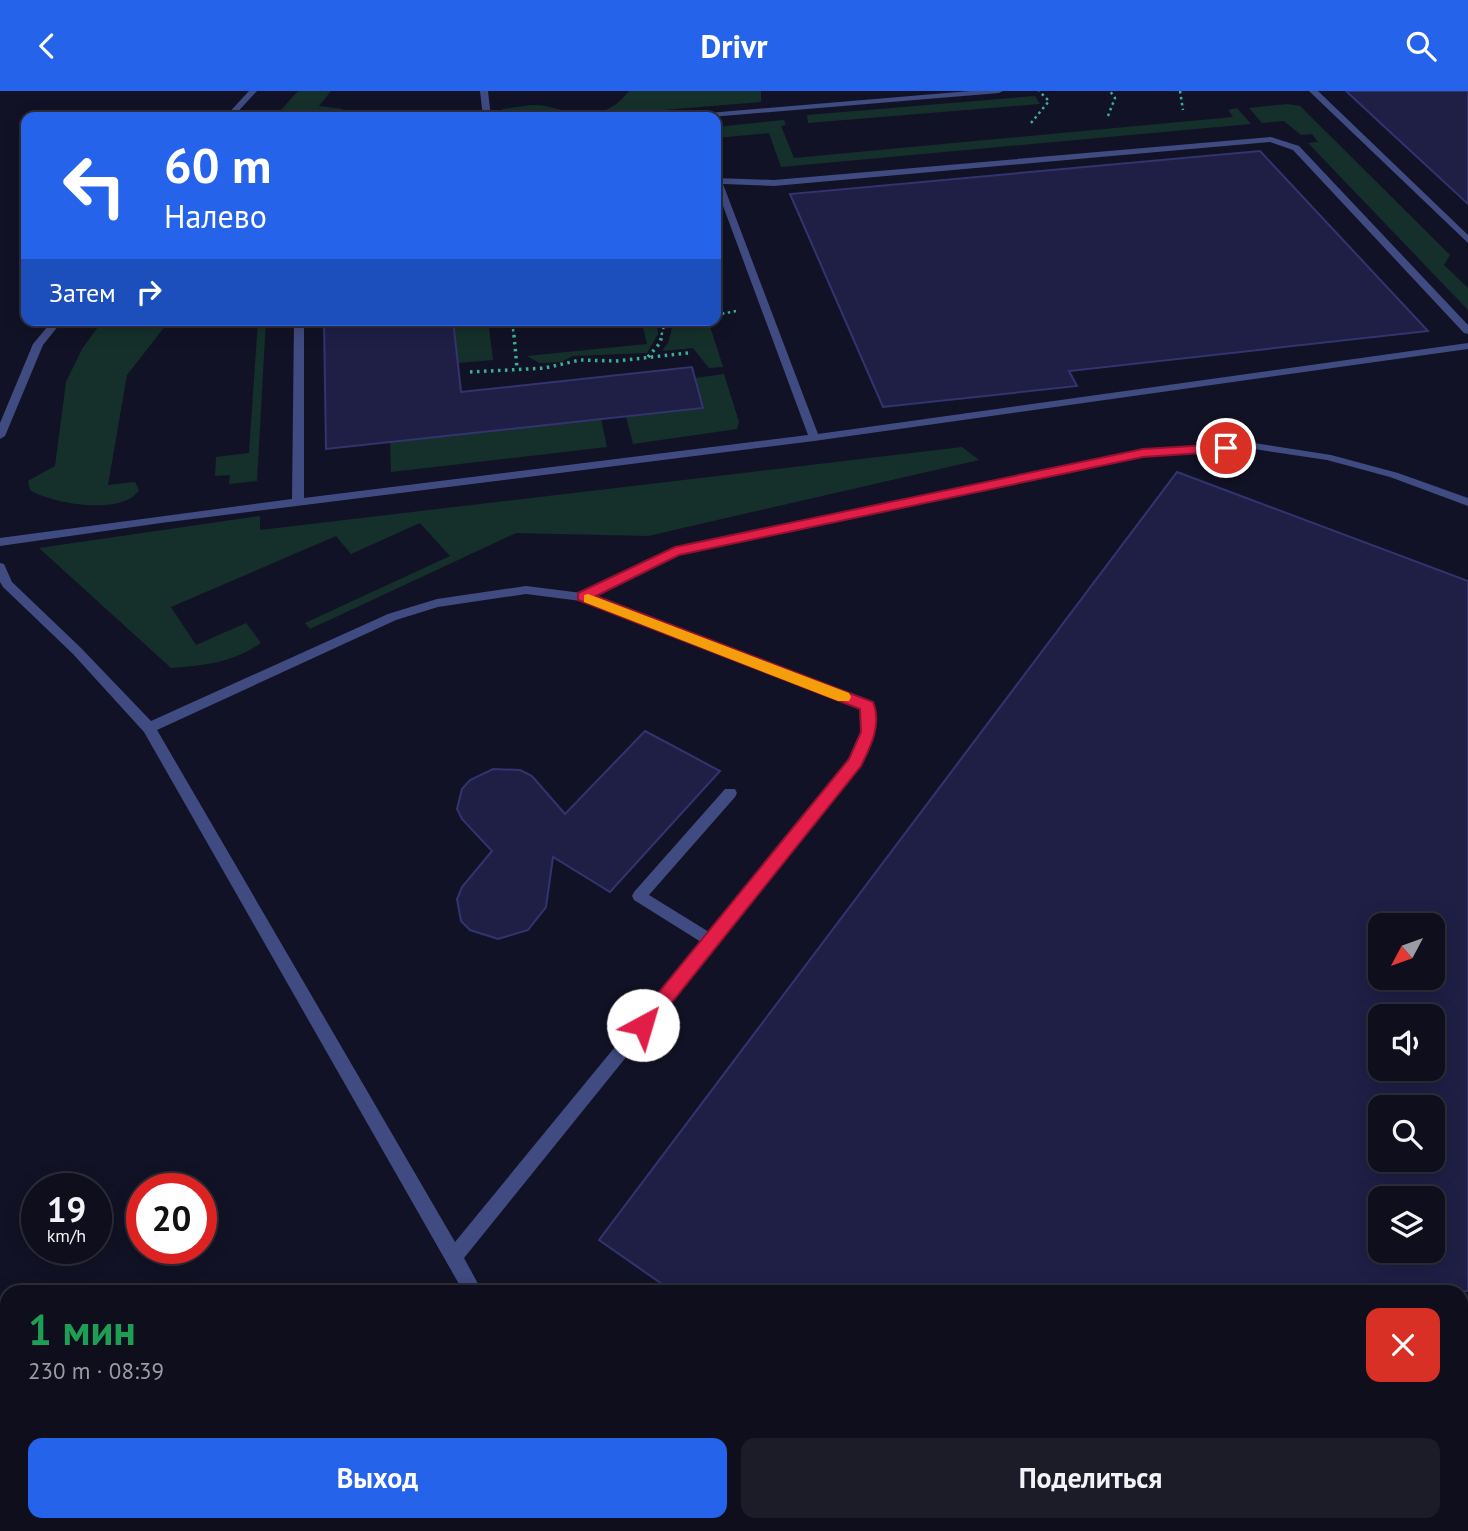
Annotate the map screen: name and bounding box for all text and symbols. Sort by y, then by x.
text: Drivr [700,25,768,67]
icon: back [28,27,66,65]
icon: search [1402,27,1440,65]
text: 60 m [164,133,271,197]
icon: left [49,140,140,231]
text: Налево [164,195,267,237]
icon: right [130,273,168,311]
text: Затем [49,276,116,309]
pin [1196,418,1256,478]
icon: arrive [1207,429,1245,467]
north arrow [1368,913,1446,991]
map controls [1368,913,1445,1263]
position arrow [606,988,680,1062]
button: sound [1368,1004,1445,1081]
button: search [1368,1095,1445,1172]
speed limit sign: 20 [126,1173,217,1264]
text: 19 [47,1186,86,1232]
button: layers [1368,1186,1445,1263]
text: km/h [47,1224,86,1247]
text: 1 мин [28,1302,136,1357]
button: close [1366,1308,1440,1382]
text: 230 m · 08:39 [28,1356,164,1385]
button: Выход [28,1438,727,1518]
button: Поделиться [741,1438,1440,1518]

